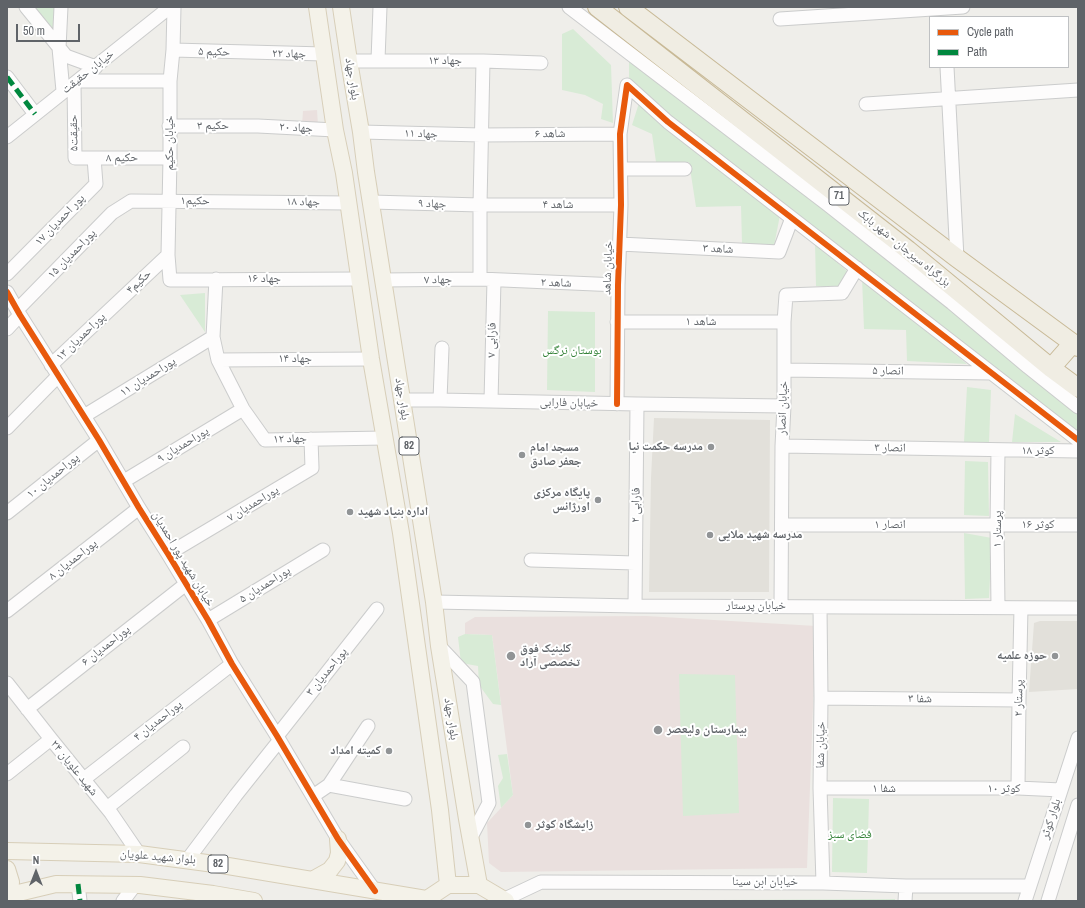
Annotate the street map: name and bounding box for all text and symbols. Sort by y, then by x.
scale bar [18,16,82,42]
legend [929,16,1069,68]
text: 50 m [23,23,45,39]
text: Cycle path [967,24,1014,40]
street label: حکیم ۵ [198,44,230,60]
text: Path [967,44,987,60]
street label: خیابان حقیقت [59,47,117,97]
street label: جهاد ۲۲ [272,47,306,61]
street label: جهاد ۱۳ [428,54,462,68]
street label: بلوار جهاد [342,57,362,101]
street label: حقیقت۵ [66,115,82,151]
street label: خیابان حکیم [163,116,177,170]
street label: حکیم ۳ [197,119,229,133]
street label: جهاد ۲۰ [279,120,313,136]
street label: جهاد ۱۱ [404,126,438,142]
street label: شاهد ۶ [534,127,566,141]
street label: حکیم ۸ [106,151,138,165]
road number: 71 [829,187,849,205]
street label: پور احمدیان ۱۷ [32,191,88,249]
street label: حکیم۱ [180,194,210,208]
street label: جهاد ۱۸ [286,195,320,209]
street label: جهاد ۹ [418,196,446,212]
street label: شاهد ۴ [543,198,573,212]
street label: بزرگراه سیرجان - شهر بابک [855,206,953,290]
street label: پوراحمدیان ۱۵ [45,226,99,282]
street label: خیابان شاهد [600,241,616,295]
street label: شاهد ۳ [702,241,734,257]
street label: حکیم۴ [123,267,155,297]
street label: جهاد ۱۶ [247,272,281,286]
street label: جهاد ۷ [424,273,452,287]
street label: شاهد ۲ [540,275,572,291]
street label: پوراحمدیان ۱۳ [53,310,109,364]
street label: شاهد ۱ [686,315,716,329]
street label: فارابی ۷ [484,322,500,358]
park label: بوستان نرگس [542,344,602,358]
street label: جهاد ۱۴ [278,352,312,366]
street label: پوراحمدیان ۱۱ [117,354,179,400]
street label: انصار ۵ [872,364,904,378]
street label: بلوار جهاد [392,377,412,421]
street label: خیابان انصار [775,381,791,435]
street label: خیابان فارابی [540,395,598,411]
street label: پوراحمدیان ۹ [155,424,211,466]
street label: جهاد ۱۲ [273,431,307,447]
road number: 82 [399,437,419,455]
place label: مدرسه حکمت نیا [628,440,703,454]
place label: مسجد امام جعفر صادق [530,441,582,469]
street label: انصار ۳ [874,441,906,455]
marker: مدرسه حکمت نیا [706,442,716,452]
street label: کوثر ۱۸ [1021,444,1055,458]
marker: مسجد امام جعفر صادق [517,450,527,460]
street label: پوراحمدیان ۱۰ [24,451,82,501]
street label: پوراحمدیان ۷ [225,483,281,525]
place label: پایگاه مرکزی اورژانس [533,486,590,514]
street label: فارابی ۲ [628,487,644,523]
marker: پایگاه مرکزی اورژانس [593,495,603,505]
place label: اداره بنیاد شهید [358,505,428,519]
marker: اداره بنیاد شهید [345,507,355,517]
street label: خیابان شهید پور احمدیان [149,509,217,609]
street label: پرستار ۱ [991,511,1005,547]
street label: انصار ۱ [874,518,906,532]
street label: کوثر ۱۶ [1021,518,1055,532]
place label: مدرسه شهید ملایی [718,528,802,542]
marker: مدرسه شهید ملایی [705,530,715,540]
street label: پوراحمدیان ۸ [46,537,100,583]
street label: پوراحمدیان ۵ [237,564,293,606]
street label: خیابان پرستار [726,599,786,613]
street label: پوراحمدیان ۶ [79,623,133,669]
place label: کلینیک فوق تخصصی آراد [520,642,580,670]
street label: پوراحمدیان ۳ [303,645,351,699]
place label: حوزه علمیه [997,649,1047,663]
marker: کلینیک فوق تخصصی آراد [505,650,517,662]
marker: حوزه علمیه [1050,651,1060,661]
street label: پرستار ۲ [1011,679,1027,717]
street label: شفا ۳ [908,692,932,706]
street label: بلوار جهاد [441,697,461,741]
street label: پوراحمدیان ۴ [131,698,185,744]
street label: خیابان شفا [813,722,829,768]
place label: بیمارستان ولیعصر [667,723,747,737]
marker: بیمارستان ولیعصر [652,724,664,736]
street label: شهید علویان ۲۴ [47,737,101,799]
place label: کمیته امداد [330,744,381,758]
marker: کمیته امداد [384,746,394,756]
street label: شفا ۱ [872,782,896,796]
street label: کوثر ۱۰ [987,782,1021,796]
street label: بلوار کوثر [1038,797,1064,841]
place label: زایشگاه کوثر [536,818,593,832]
marker: زایشگاه کوثر [523,820,533,830]
park label: فضای سبز [828,828,872,842]
street label: بلوار شهید علویان [119,847,197,867]
north arrow [16,852,56,892]
text: N [33,853,39,867]
road number: 82 [208,855,228,873]
street label: خیابان ابن سینا [732,875,798,889]

